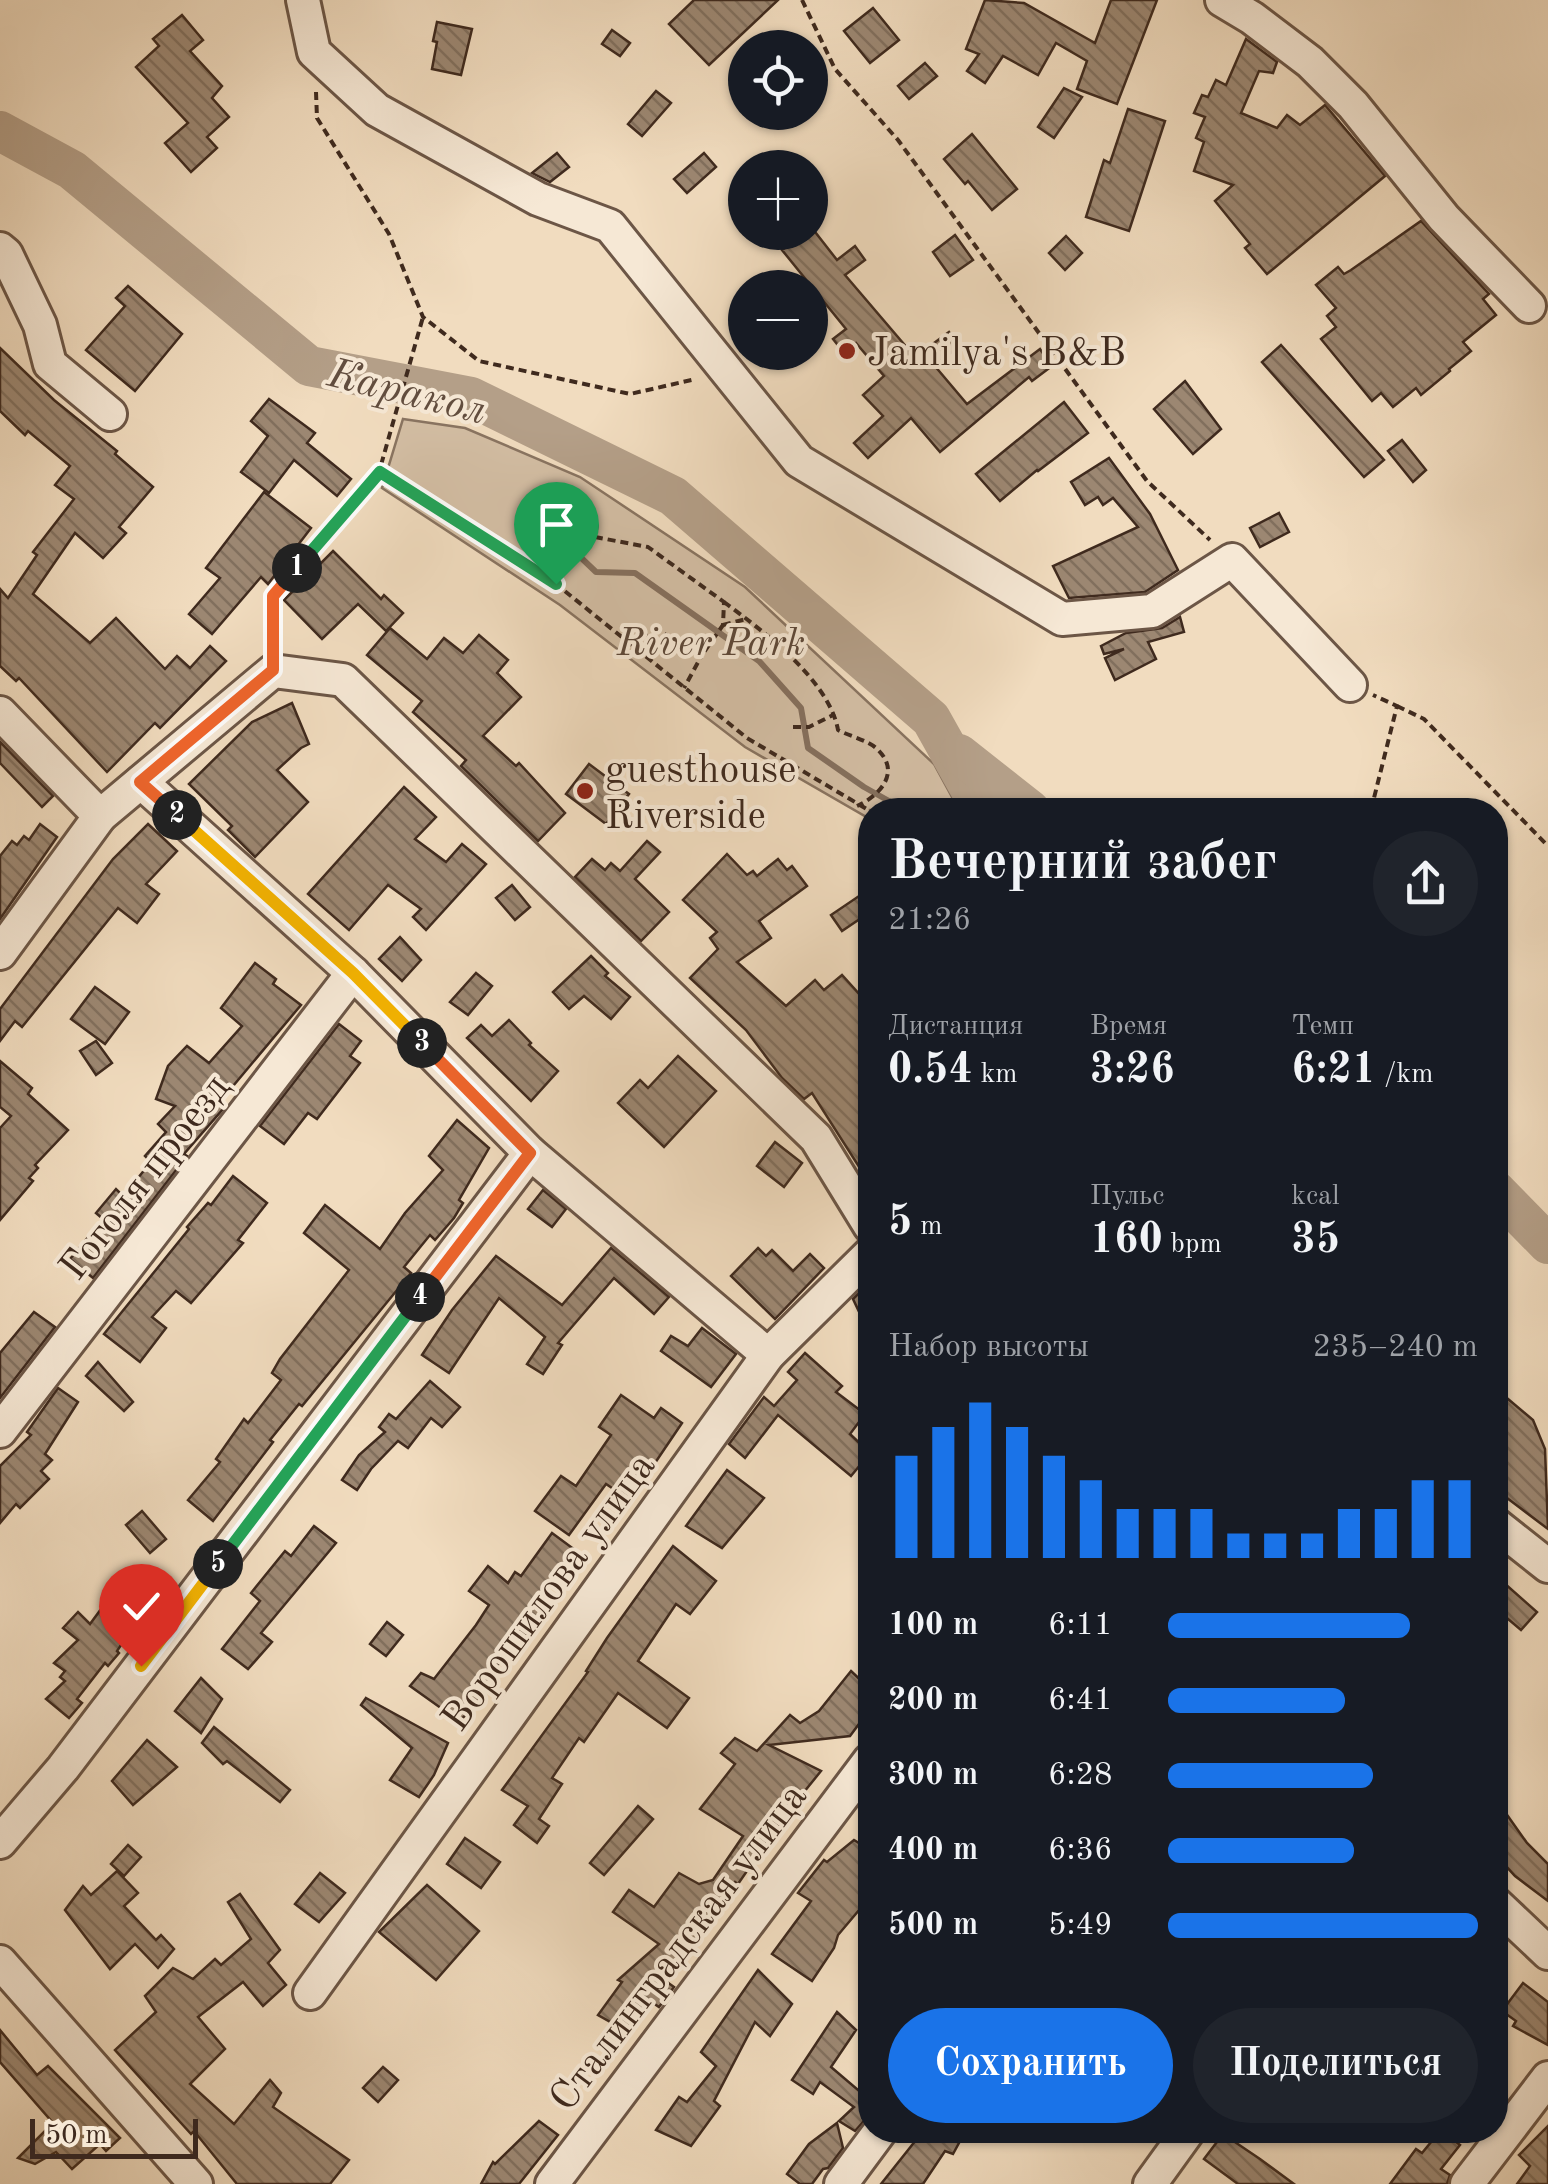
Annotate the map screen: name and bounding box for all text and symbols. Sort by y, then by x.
map controls [728,30,828,370]
button: locate [728,30,828,130]
button: + [728,150,828,250]
button: − [728,270,828,370]
place label: Jamilya's B&B [867,335,1126,375]
marker: Jamilya's B&B [836,340,858,362]
water label: Каракол [323,354,491,434]
pin [514,482,599,585]
icon: arrive [529,497,584,552]
pin: 1 [272,543,322,593]
text: 1 [289,554,305,582]
park label: River Park [616,625,805,665]
place label: guesthouse Riverside [605,752,796,838]
marker: guesthouse Riverside [574,780,596,802]
pin: 2 [152,790,202,840]
text: 2 [169,801,185,829]
button: share [1373,831,1478,936]
text: Вечерний забег [888,836,1277,891]
text: 21:26 [888,905,971,937]
text: Дистанция [888,1013,1023,1041]
text: Время [1090,1013,1167,1041]
text: Темп [1291,1013,1354,1041]
pin: 3 [397,1018,447,1068]
text: 3 [414,1029,430,1057]
text: 0.54 [888,1050,973,1092]
text: 3:26 [1090,1050,1175,1092]
text: 6:21 [1291,1050,1376,1092]
text: km [973,1061,1017,1089]
text: /km [1376,1061,1433,1089]
street label: Гоголя проезд [54,1068,239,1289]
text: Пульс [1090,1183,1164,1211]
text: kcal [1291,1183,1340,1211]
text: 5 [888,1202,912,1244]
text: m [912,1213,942,1241]
text: 160 [1090,1220,1163,1262]
text: 35 [1291,1220,1340,1262]
text: bpm [1163,1231,1222,1259]
pin: 4 [395,1272,445,1322]
text: 4 [412,1283,428,1311]
text: Набор высоты [888,1332,1089,1364]
text: 235–240 m [1312,1332,1478,1364]
street label: Ворошилова улица [436,1447,664,1740]
pin: 5 [193,1539,243,1589]
text: 5 [210,1550,226,1578]
pin [99,1564,184,1667]
icon: check [114,1579,169,1634]
text: 100 m [888,1610,978,1642]
text: 6:11 [1048,1610,1113,1642]
text: 200 m [888,1685,978,1717]
text: 6:41 [1048,1685,1113,1717]
text: 300 m [888,1760,978,1792]
text: 6:28 [1048,1760,1113,1792]
street label: Сталинградская улица [544,1777,816,2119]
text: 400 m [888,1835,978,1867]
text: 6:36 [1048,1835,1113,1867]
text: 500 m [888,1910,978,1942]
text: 5:49 [1048,1910,1113,1942]
button: Сохранить [888,2008,1173,2123]
button: Поделиться [1193,2008,1478,2123]
scale bar [30,2114,198,2158]
text: 50 m [45,2122,108,2150]

